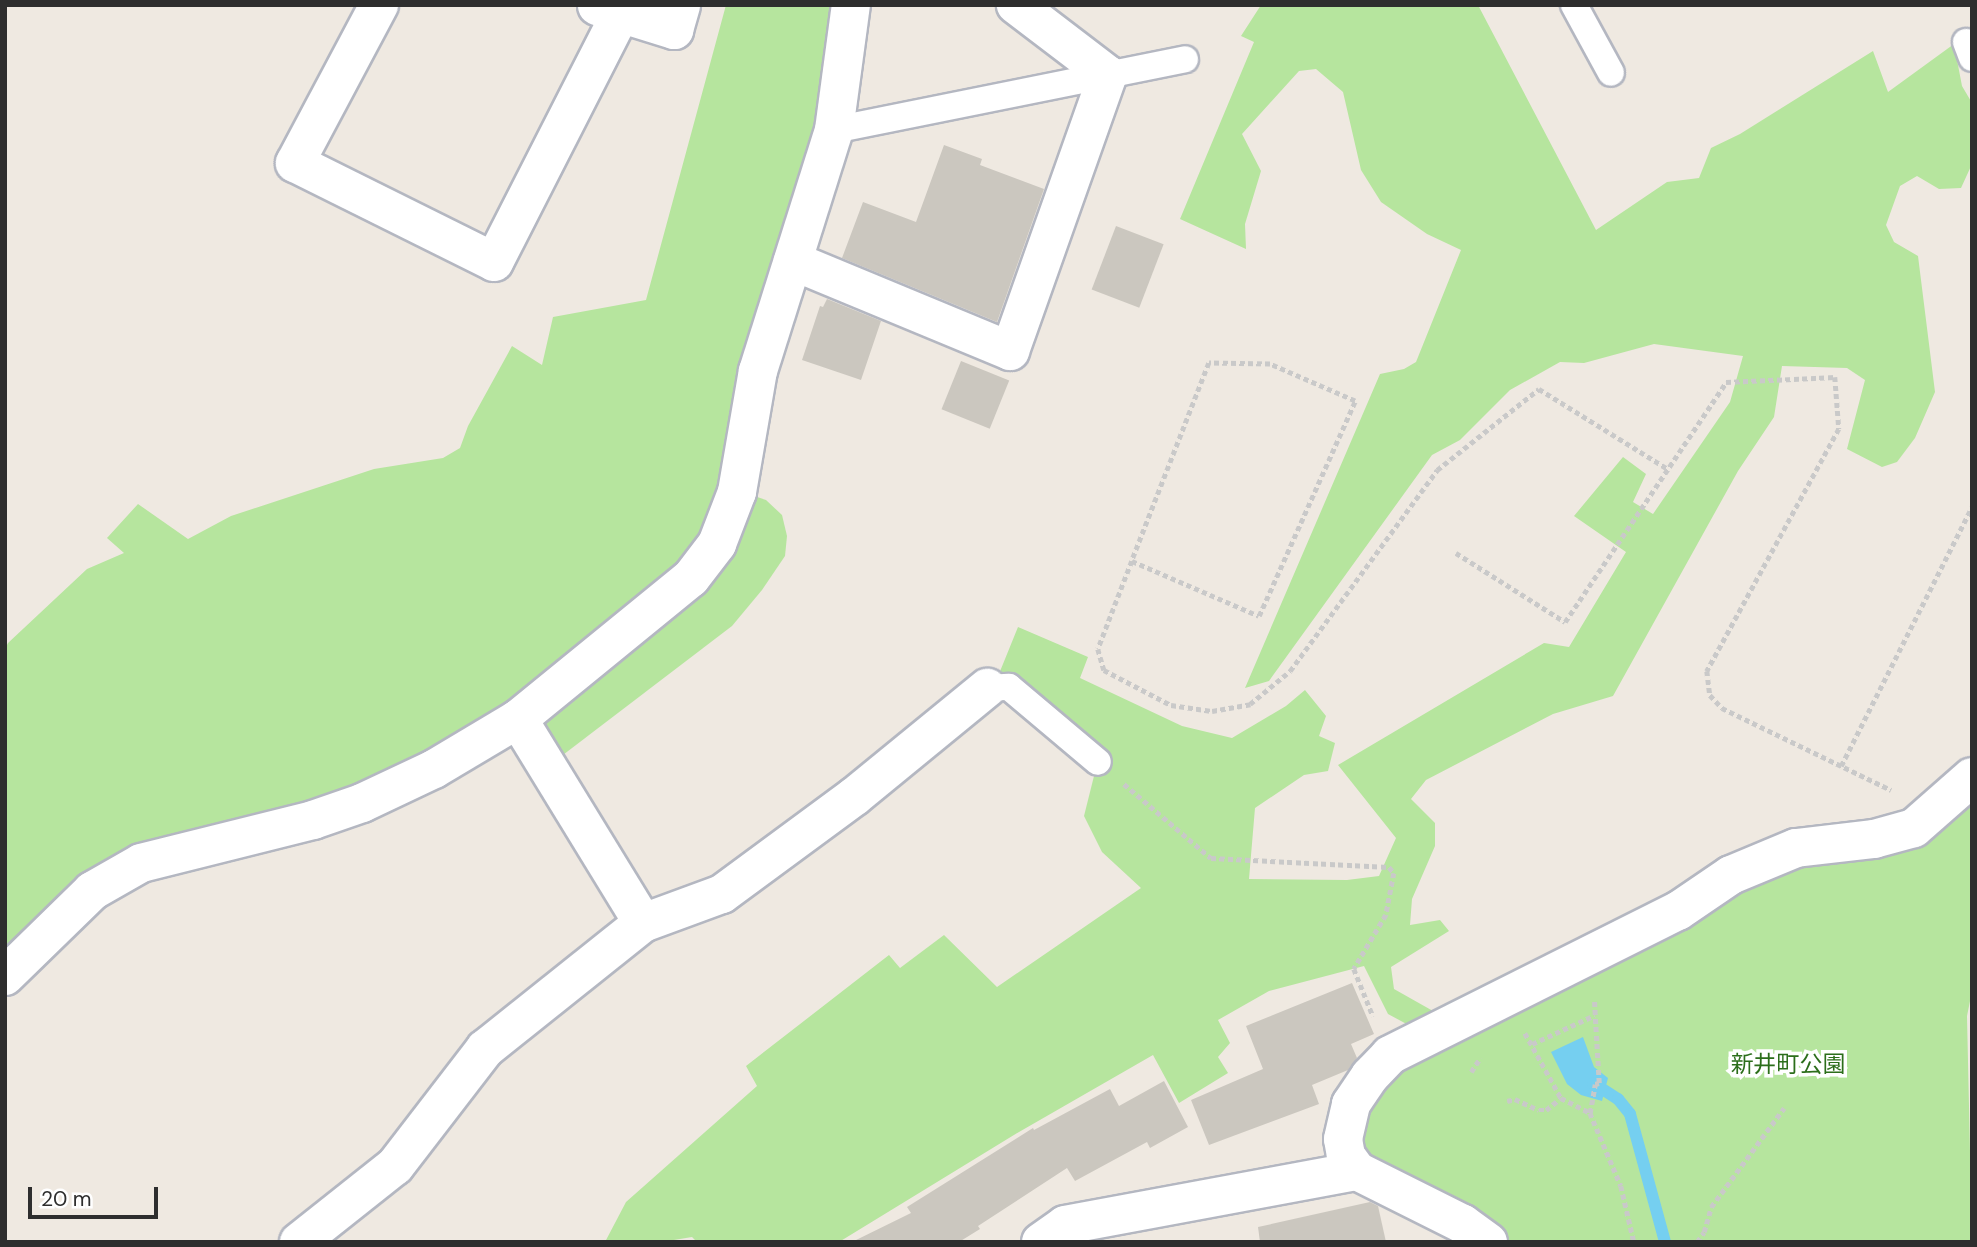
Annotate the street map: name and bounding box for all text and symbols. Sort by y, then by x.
park label: 新井町公園 [1731,1050,1845,1078]
scale bar [32,1174,161,1218]
text: 20 m [41,1185,92,1213]

